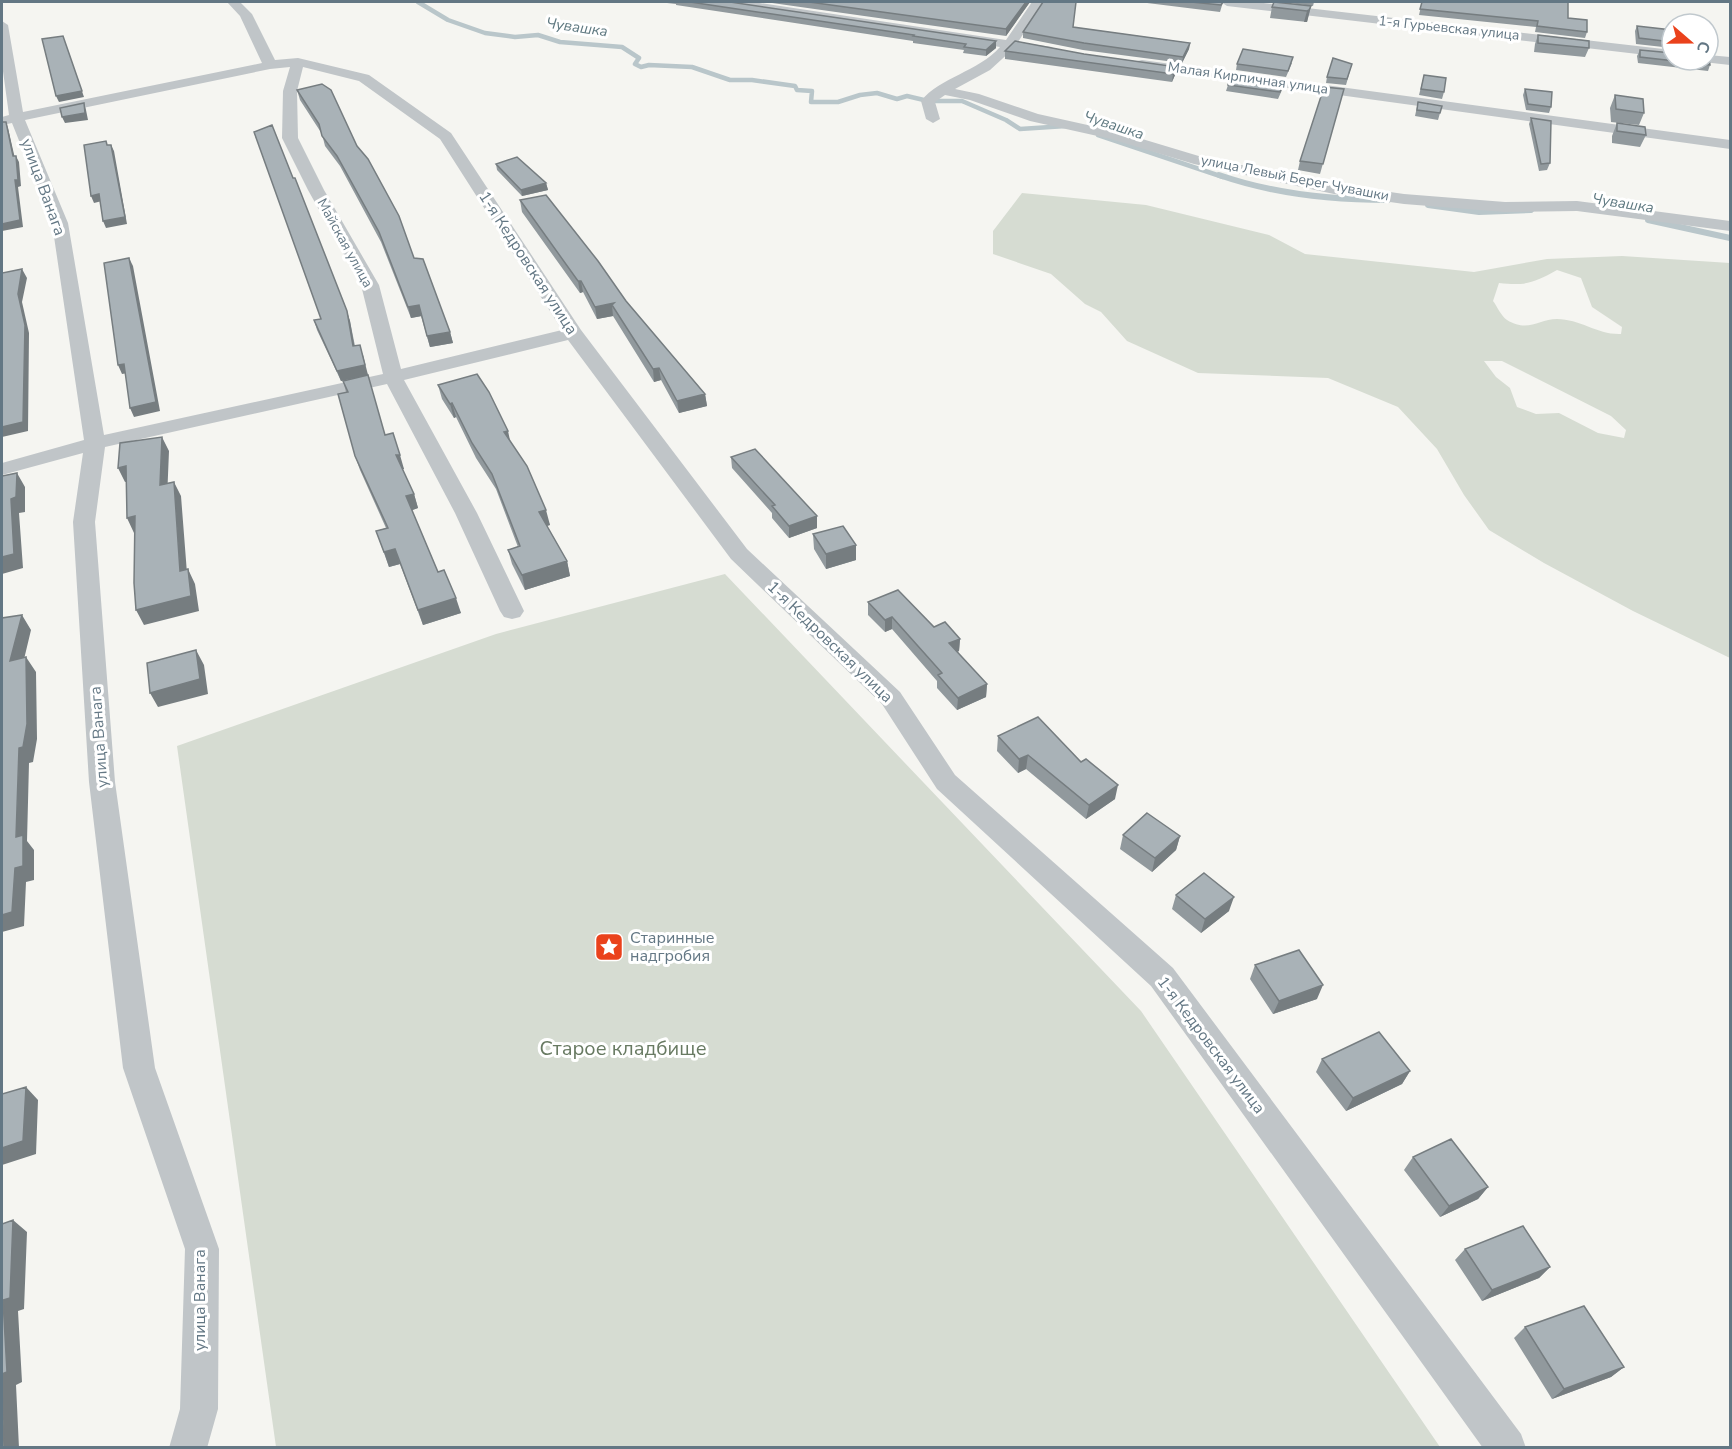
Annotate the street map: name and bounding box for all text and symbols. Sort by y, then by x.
street label: 1-я Гурьевская улица [1377,11,1521,45]
north arrow [1660,12,1720,72]
water label: Чувашка [545,13,609,41]
text: С [1691,38,1715,56]
street label: Малая Кирпичная улица [1167,57,1329,99]
water label: Чувашка [1081,106,1147,144]
street label: улица Ванага [15,135,71,239]
street label: улица Левый Берег Чувашки [1199,150,1391,206]
street label: 1-я Кедровская улица [473,187,583,339]
water label: Чувашка [1591,188,1655,218]
street label: Майская улица [313,195,377,291]
street label: 1-я Кедровская улица [762,576,898,708]
street label: улица Ванага [84,685,114,789]
place label: Старинные надгробия [630,927,714,967]
place icon: Старинные надгробия [593,931,625,963]
street label: 1-я Кедровская улица [1152,972,1270,1118]
park label: Старое кладбище [539,1035,707,1062]
street label: улица Ванага [189,1249,211,1351]

